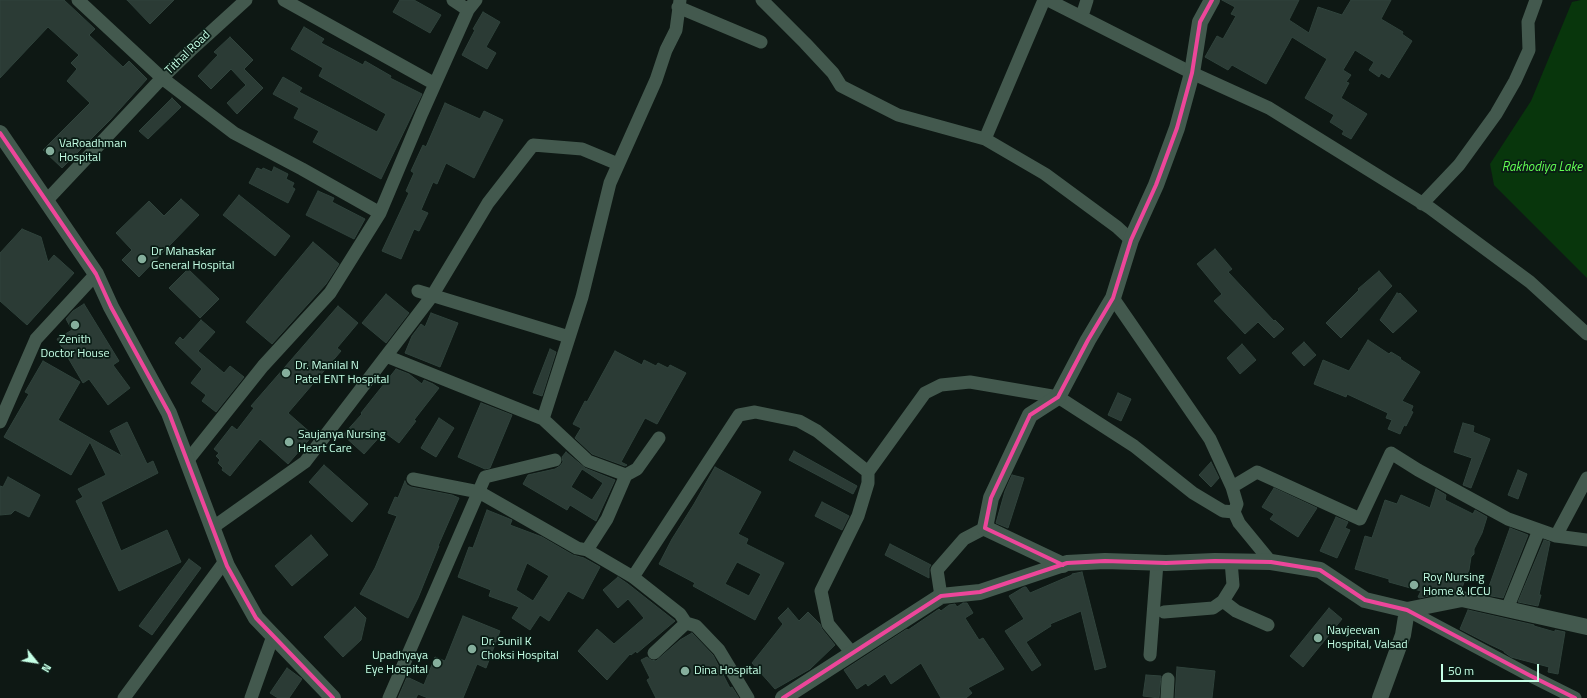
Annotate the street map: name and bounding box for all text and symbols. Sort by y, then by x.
street label: Tithal Road [162,28,214,78]
place label: VaRoadhman Hospital [59,137,127,165]
marker: VaRoadhman Hospital [44,145,56,157]
water label: Rakhodiya Lake [1502,160,1582,176]
place label: Dr Mahaskar General Hospital [151,245,234,273]
marker: Dr Mahaskar General Hospital [136,253,148,265]
marker: Zenith Doctor House [69,319,81,331]
place label: Zenith Doctor House [40,333,110,361]
place label: Dr. Manilal N Patel ENT Hospital [295,359,389,387]
marker: Dr. Manilal N Patel ENT Hospital [280,367,292,379]
place label: Saujanya Nursing Heart Care [298,428,386,456]
marker: Saujanya Nursing Heart Care [283,436,295,448]
place label: Roy Nursing Home & ICCU [1423,571,1491,599]
marker: Roy Nursing Home & ICCU [1408,579,1420,591]
place label: Navjeevan Hospital, Valsad [1327,624,1408,652]
marker: Navjeevan Hospital, Valsad [1312,632,1324,644]
place label: Dr. Sunil K Choksi Hospital [481,635,559,663]
north arrow [16,642,56,682]
marker: Dr. Sunil K Choksi Hospital [466,643,478,655]
place label: Upadhyaya Eye Hospital [365,649,428,677]
scale bar [1443,656,1541,682]
marker: Upadhyaya Eye Hospital [431,657,443,669]
text: N [38,661,55,675]
text: 50 m [1448,661,1474,680]
place label: Dina Hospital [694,664,761,678]
marker: Dina Hospital [679,665,691,677]

